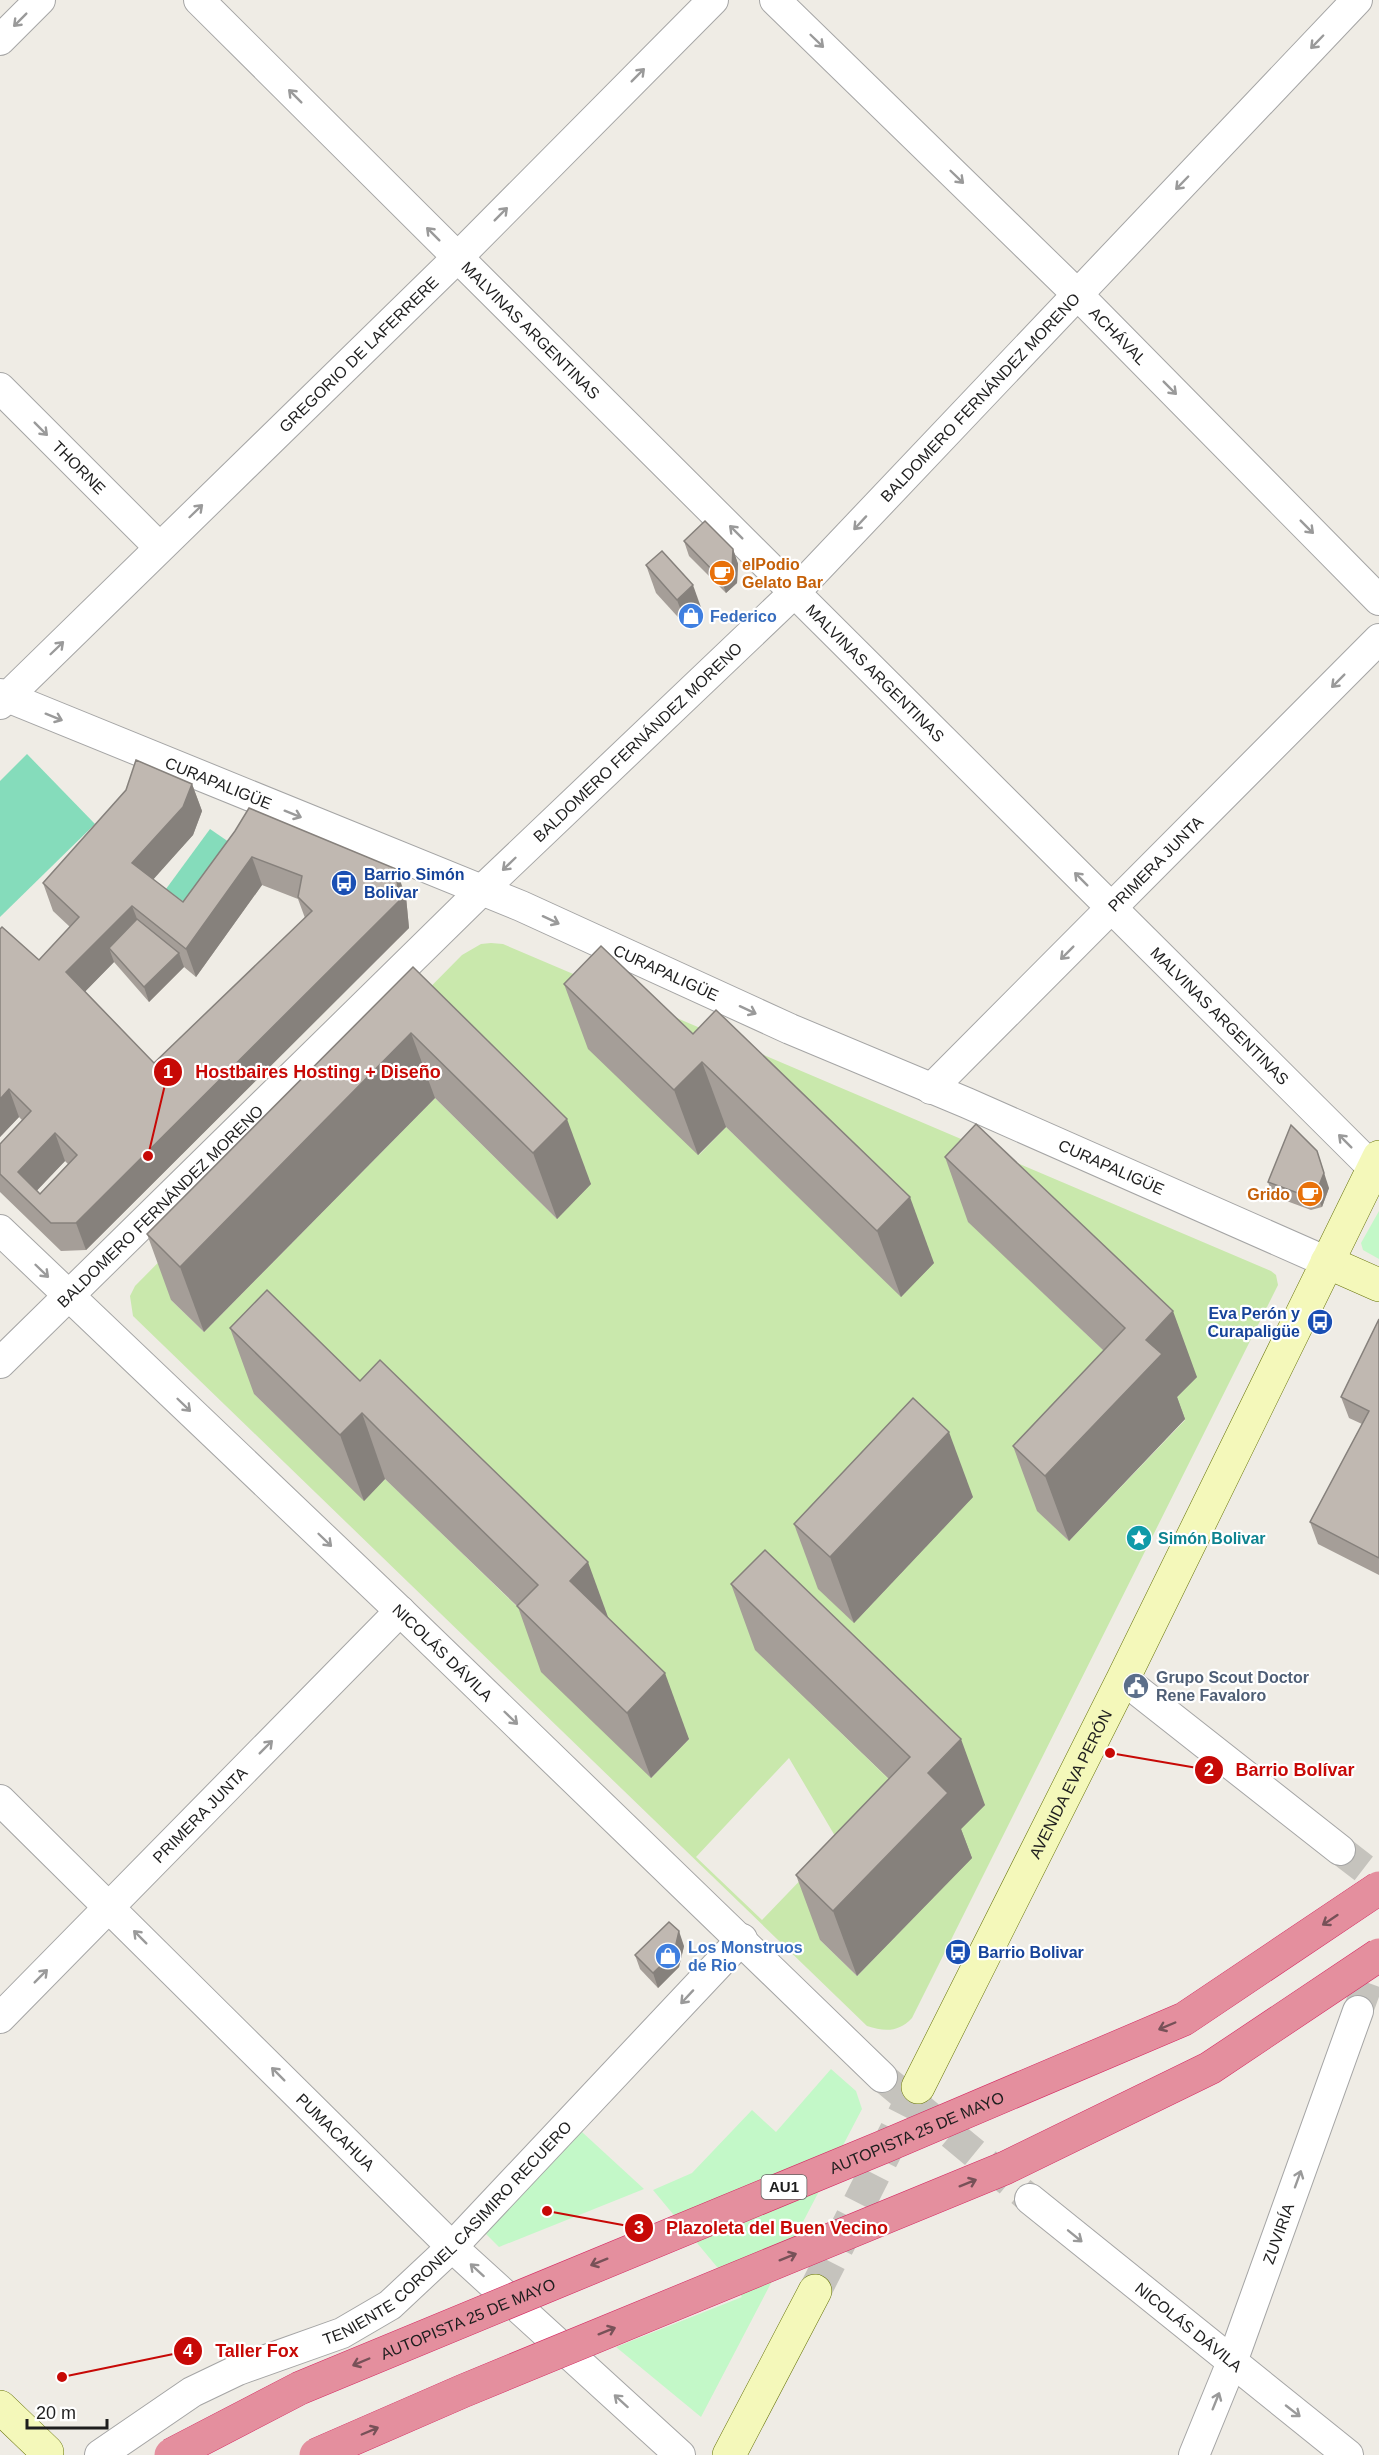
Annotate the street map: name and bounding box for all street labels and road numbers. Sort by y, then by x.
street label: MALVINAS ARGENTINAS [458,258,603,403]
street label: GREGORIO DE LAFERRERE [276,273,442,436]
street label: BALDOMERO FERNÁNDEZ MORENO [877,290,1083,505]
street label: ACHÁVAL [1086,304,1150,368]
street label: THORNE [49,438,109,497]
street label: MALVINAS ARGENTINAS [803,601,947,745]
street label: BALDOMERO FERNÁNDEZ MORENO [530,639,745,845]
street label: CURAPALIGÜE [163,754,274,813]
street label: PRIMERA JUNTA [1105,813,1207,915]
street label: CURAPALIGÜE [611,941,721,1004]
street label: MALVINAS ARGENTINAS [1147,944,1292,1088]
street label: BALDOMERO FERNÁNDEZ MORENO [54,1102,266,1311]
street label: CURAPALIGÜE [1056,1137,1167,1198]
street label: NICOLÁS DÁVILA [389,1601,496,1705]
street label: AVENIDA EVA PERÓN [1026,1707,1115,1861]
street label: PRIMERA JUNTA [150,1764,251,1866]
street label: AUTOPISTA 25 DE MAYO [827,2089,1007,2177]
street label: PUMACAHUA [293,2090,378,2174]
street label: TENIENTE CORONEL CASIMIRO RECUERO [320,2118,575,2348]
road number: AU1 [762,2175,806,2199]
street label: ZUVIRÍA [1260,2201,1297,2266]
street label: AUTOPISTA 25 DE MAYO [378,2275,558,2363]
street label: NICOLÁS DÁVILA [1132,2279,1245,2375]

